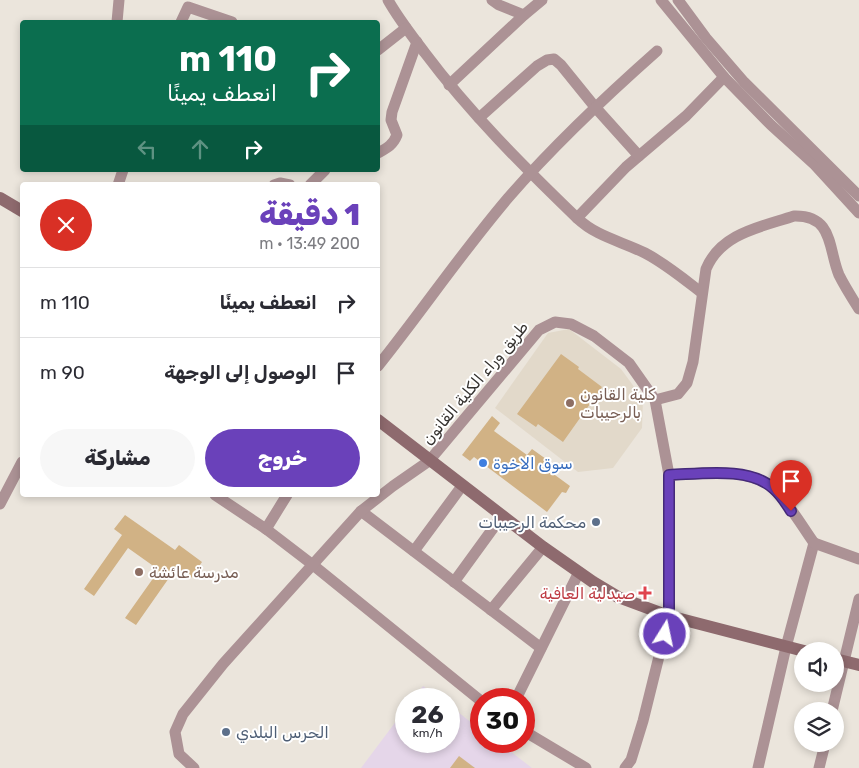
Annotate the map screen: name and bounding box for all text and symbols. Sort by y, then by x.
text: 110 m [179,38,277,80]
icon: right [295,40,360,105]
text: انعطف يمينًا [167,80,277,107]
icon: left [133,135,161,163]
icon: ahead [186,135,214,163]
icon: right [239,135,267,163]
text: 1 دقيقة [259,197,360,233]
button: close [40,199,92,251]
text: 200 m · 13:49 [259,234,360,253]
icon: right [332,289,360,317]
text: 110 m [40,291,90,314]
text: انعطف يمينًا [220,291,317,314]
street label: طريق وراء الكلية القانون [418,318,533,449]
icon: arrive [332,359,360,387]
text: 90 m [40,361,85,384]
text: الوصول إلى الوجهة [164,361,317,384]
place label: كلية القانون بالرحيبات [580,385,656,423]
marker: كلية القانون بالرحيبات [564,397,576,409]
button: مشاركة [40,429,195,487]
button: خروج [205,429,360,487]
place label: سوق الاخوة [493,454,573,474]
marker: سوق الاخوة [477,457,489,469]
pin [770,460,812,511]
icon: arrive [777,467,805,495]
place label: محكمة الرحيبات [478,513,586,533]
marker: محكمة الرحيبات [590,516,602,528]
place label: مدرسة عائشة [149,563,239,583]
marker: مدرسة عائشة [133,566,145,578]
place label: صيدلية العافية [540,584,635,603]
marker: صيدلية العافية [639,587,651,599]
position arrow [638,607,690,659]
map controls [794,642,844,752]
button: sound [794,642,844,692]
speed limit sign: 30 [470,688,535,753]
text: 26 [411,700,444,729]
button: layers [794,702,844,752]
place label: الحرس البلدي [236,723,329,744]
marker: الحرس البلدي [220,726,232,738]
text: km/h [413,726,442,740]

